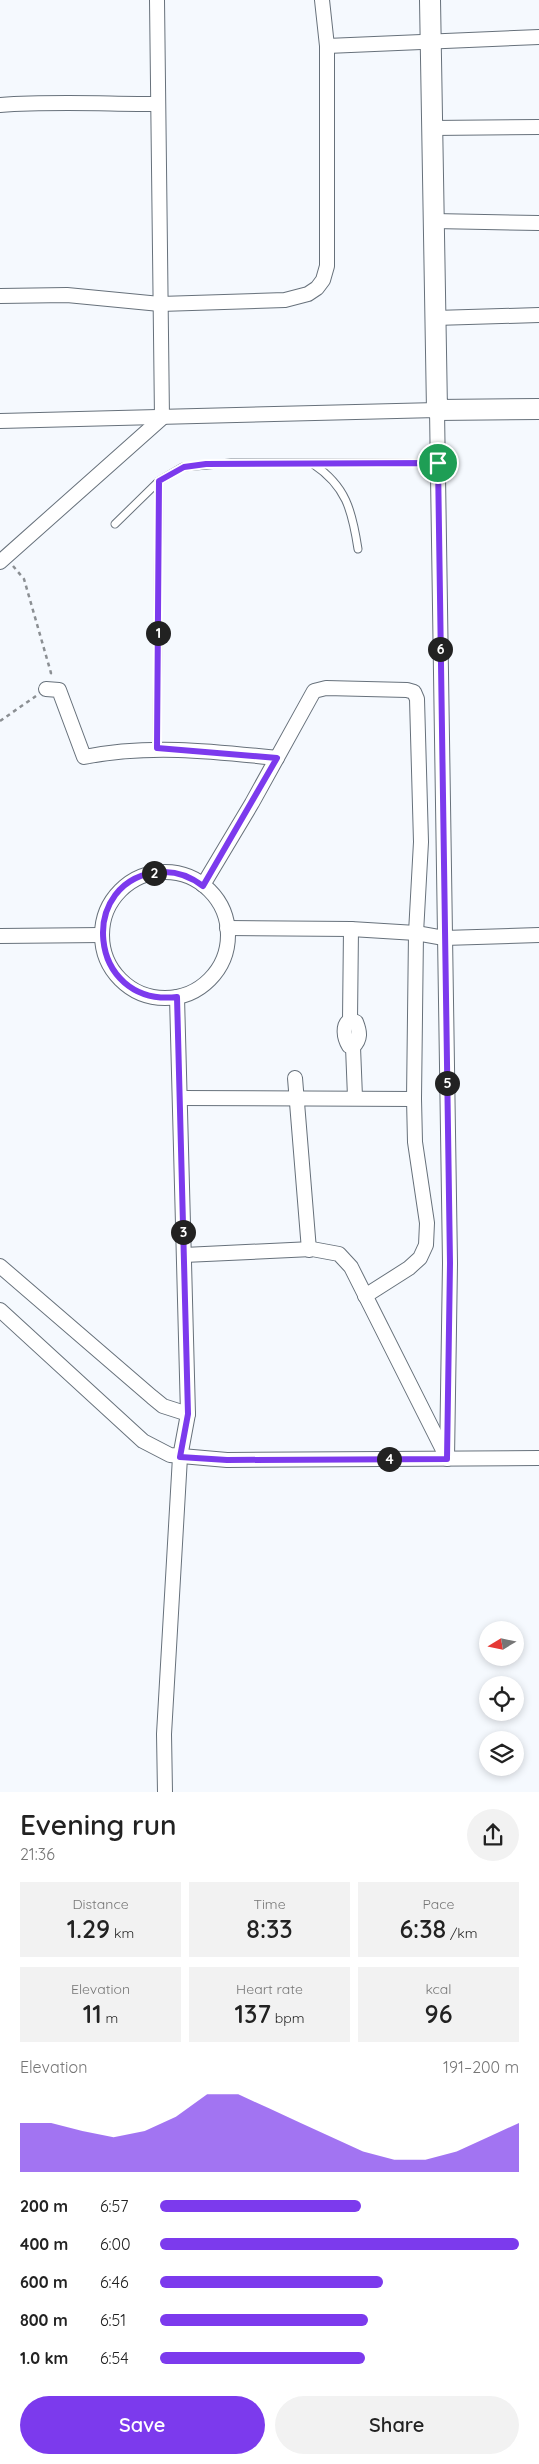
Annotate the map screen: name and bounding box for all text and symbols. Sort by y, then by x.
pin [417,442,459,484]
icon: arrive [424,449,452,477]
pin: 1 [146,620,170,646]
text: 1 [156,624,161,642]
pin: 6 [428,636,452,662]
text: 6 [437,640,444,658]
pin: 2 [142,860,166,886]
text: 2 [151,864,158,882]
pin: 5 [434,1070,460,1096]
text: 5 [443,1074,452,1092]
pin: 3 [170,1220,196,1244]
text: 3 [180,1223,187,1241]
pin: 4 [376,1446,402,1472]
text: 4 [385,1450,394,1468]
north arrow [479,1621,524,1666]
map controls [479,1621,524,1776]
button: locate [479,1676,524,1721]
button: layers [479,1731,524,1776]
text: Evening run [20,1807,177,1842]
button: share [467,1809,519,1861]
text: 21:36 [20,1844,55,1864]
text: Distance [72,1895,129,1913]
text: Time [253,1895,286,1913]
text: Pace [423,1895,454,1913]
text: 1.29 [67,1913,110,1944]
text: 8:33 [246,1913,293,1944]
text: 6:38 [399,1913,446,1944]
text: km [110,1924,134,1942]
text: /km [446,1924,478,1942]
text: Elevation [71,1980,130,1998]
text: Heart rate [236,1980,303,1998]
text: kcal [425,1980,452,1998]
text: 11 [83,1998,102,2029]
text: 137 [235,1998,271,2029]
text: 96 [425,1998,452,2029]
text: m [102,2009,118,2027]
text: bpm [271,2009,304,2027]
text: Elevation [20,2057,87,2077]
text: 191–200 m [443,2057,519,2077]
text: 200 m [20,2196,68,2216]
text: 6:57 [100,2196,129,2216]
text: 400 m [20,2234,68,2254]
text: 6:00 [100,2234,131,2254]
text: 600 m [20,2272,68,2292]
text: 6:46 [100,2272,129,2292]
text: 800 m [20,2310,68,2330]
text: 6:51 [100,2310,126,2330]
text: 1.0 km [20,2348,68,2368]
text: 6:54 [100,2348,129,2368]
button: Save [20,2396,265,2454]
button: Share [275,2396,519,2454]

